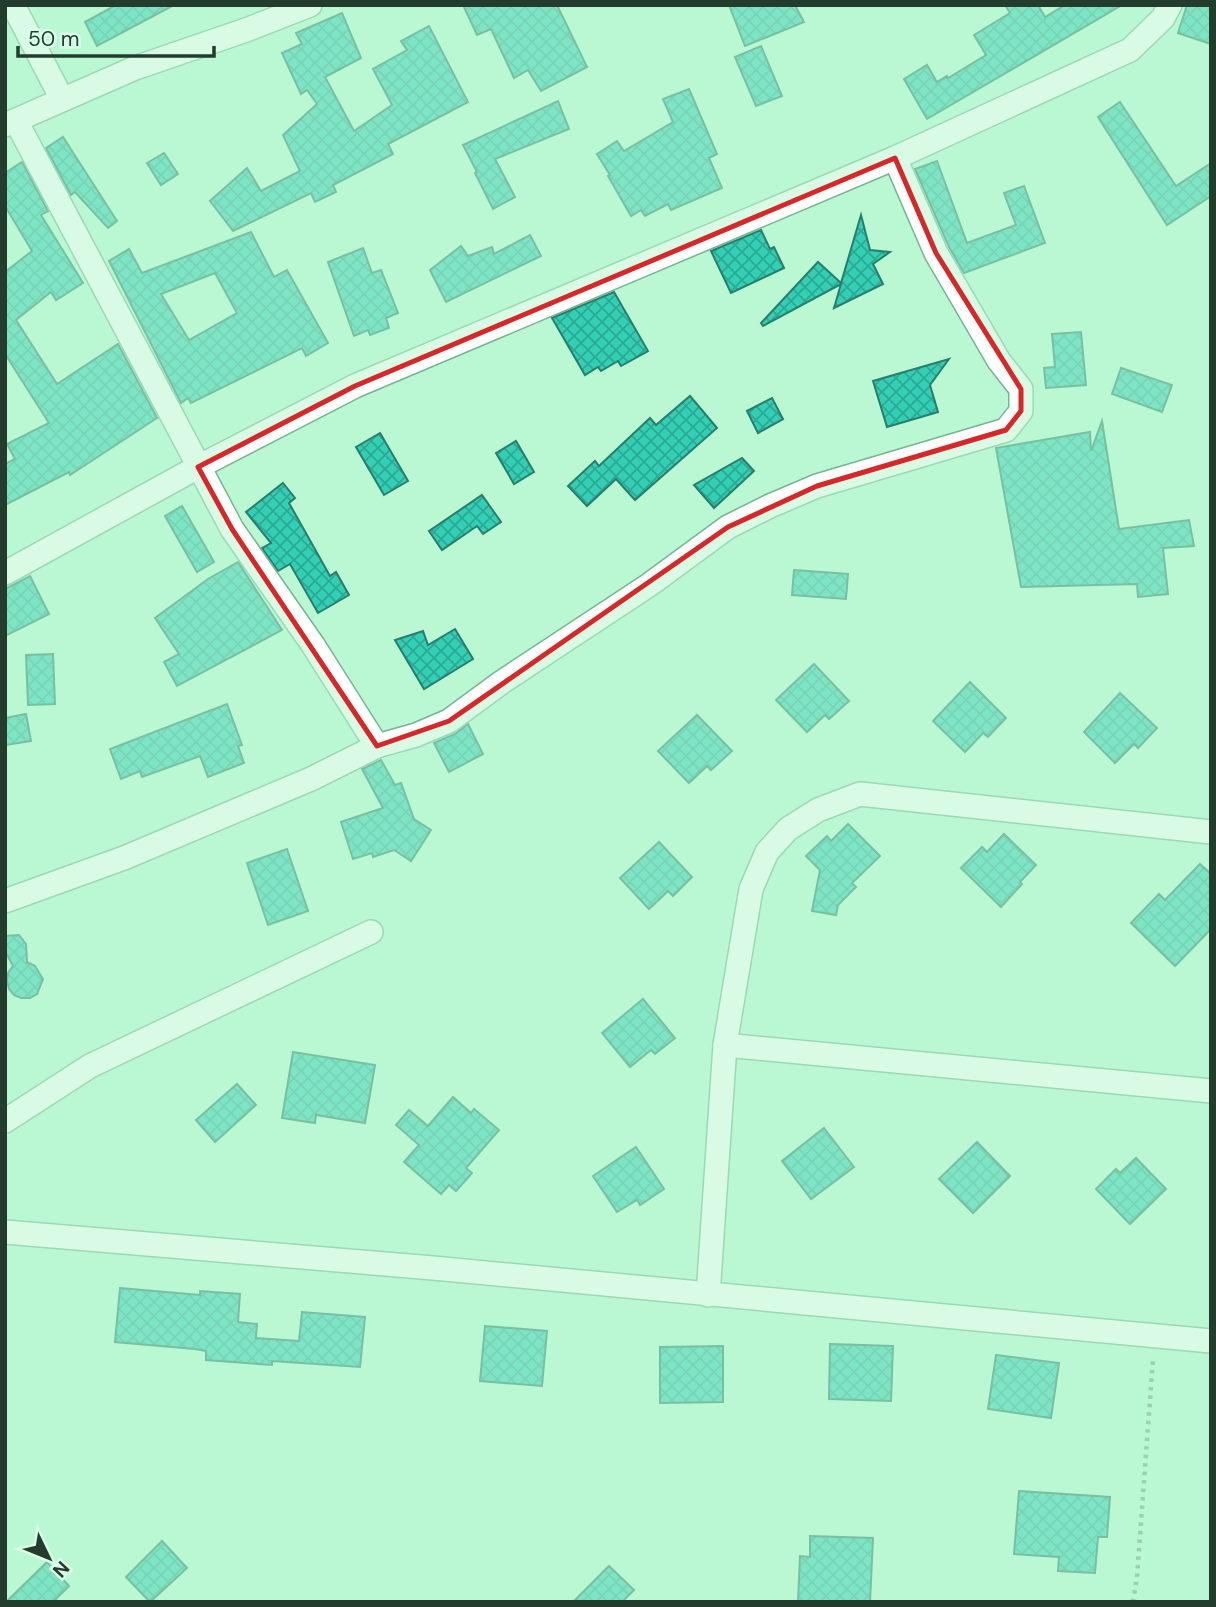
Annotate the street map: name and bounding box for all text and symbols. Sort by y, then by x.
scale bar [18,14,214,58]
text: 50 m [28,25,79,53]
north arrow [14,1523,84,1593]
text: N [47,1556,75,1583]

